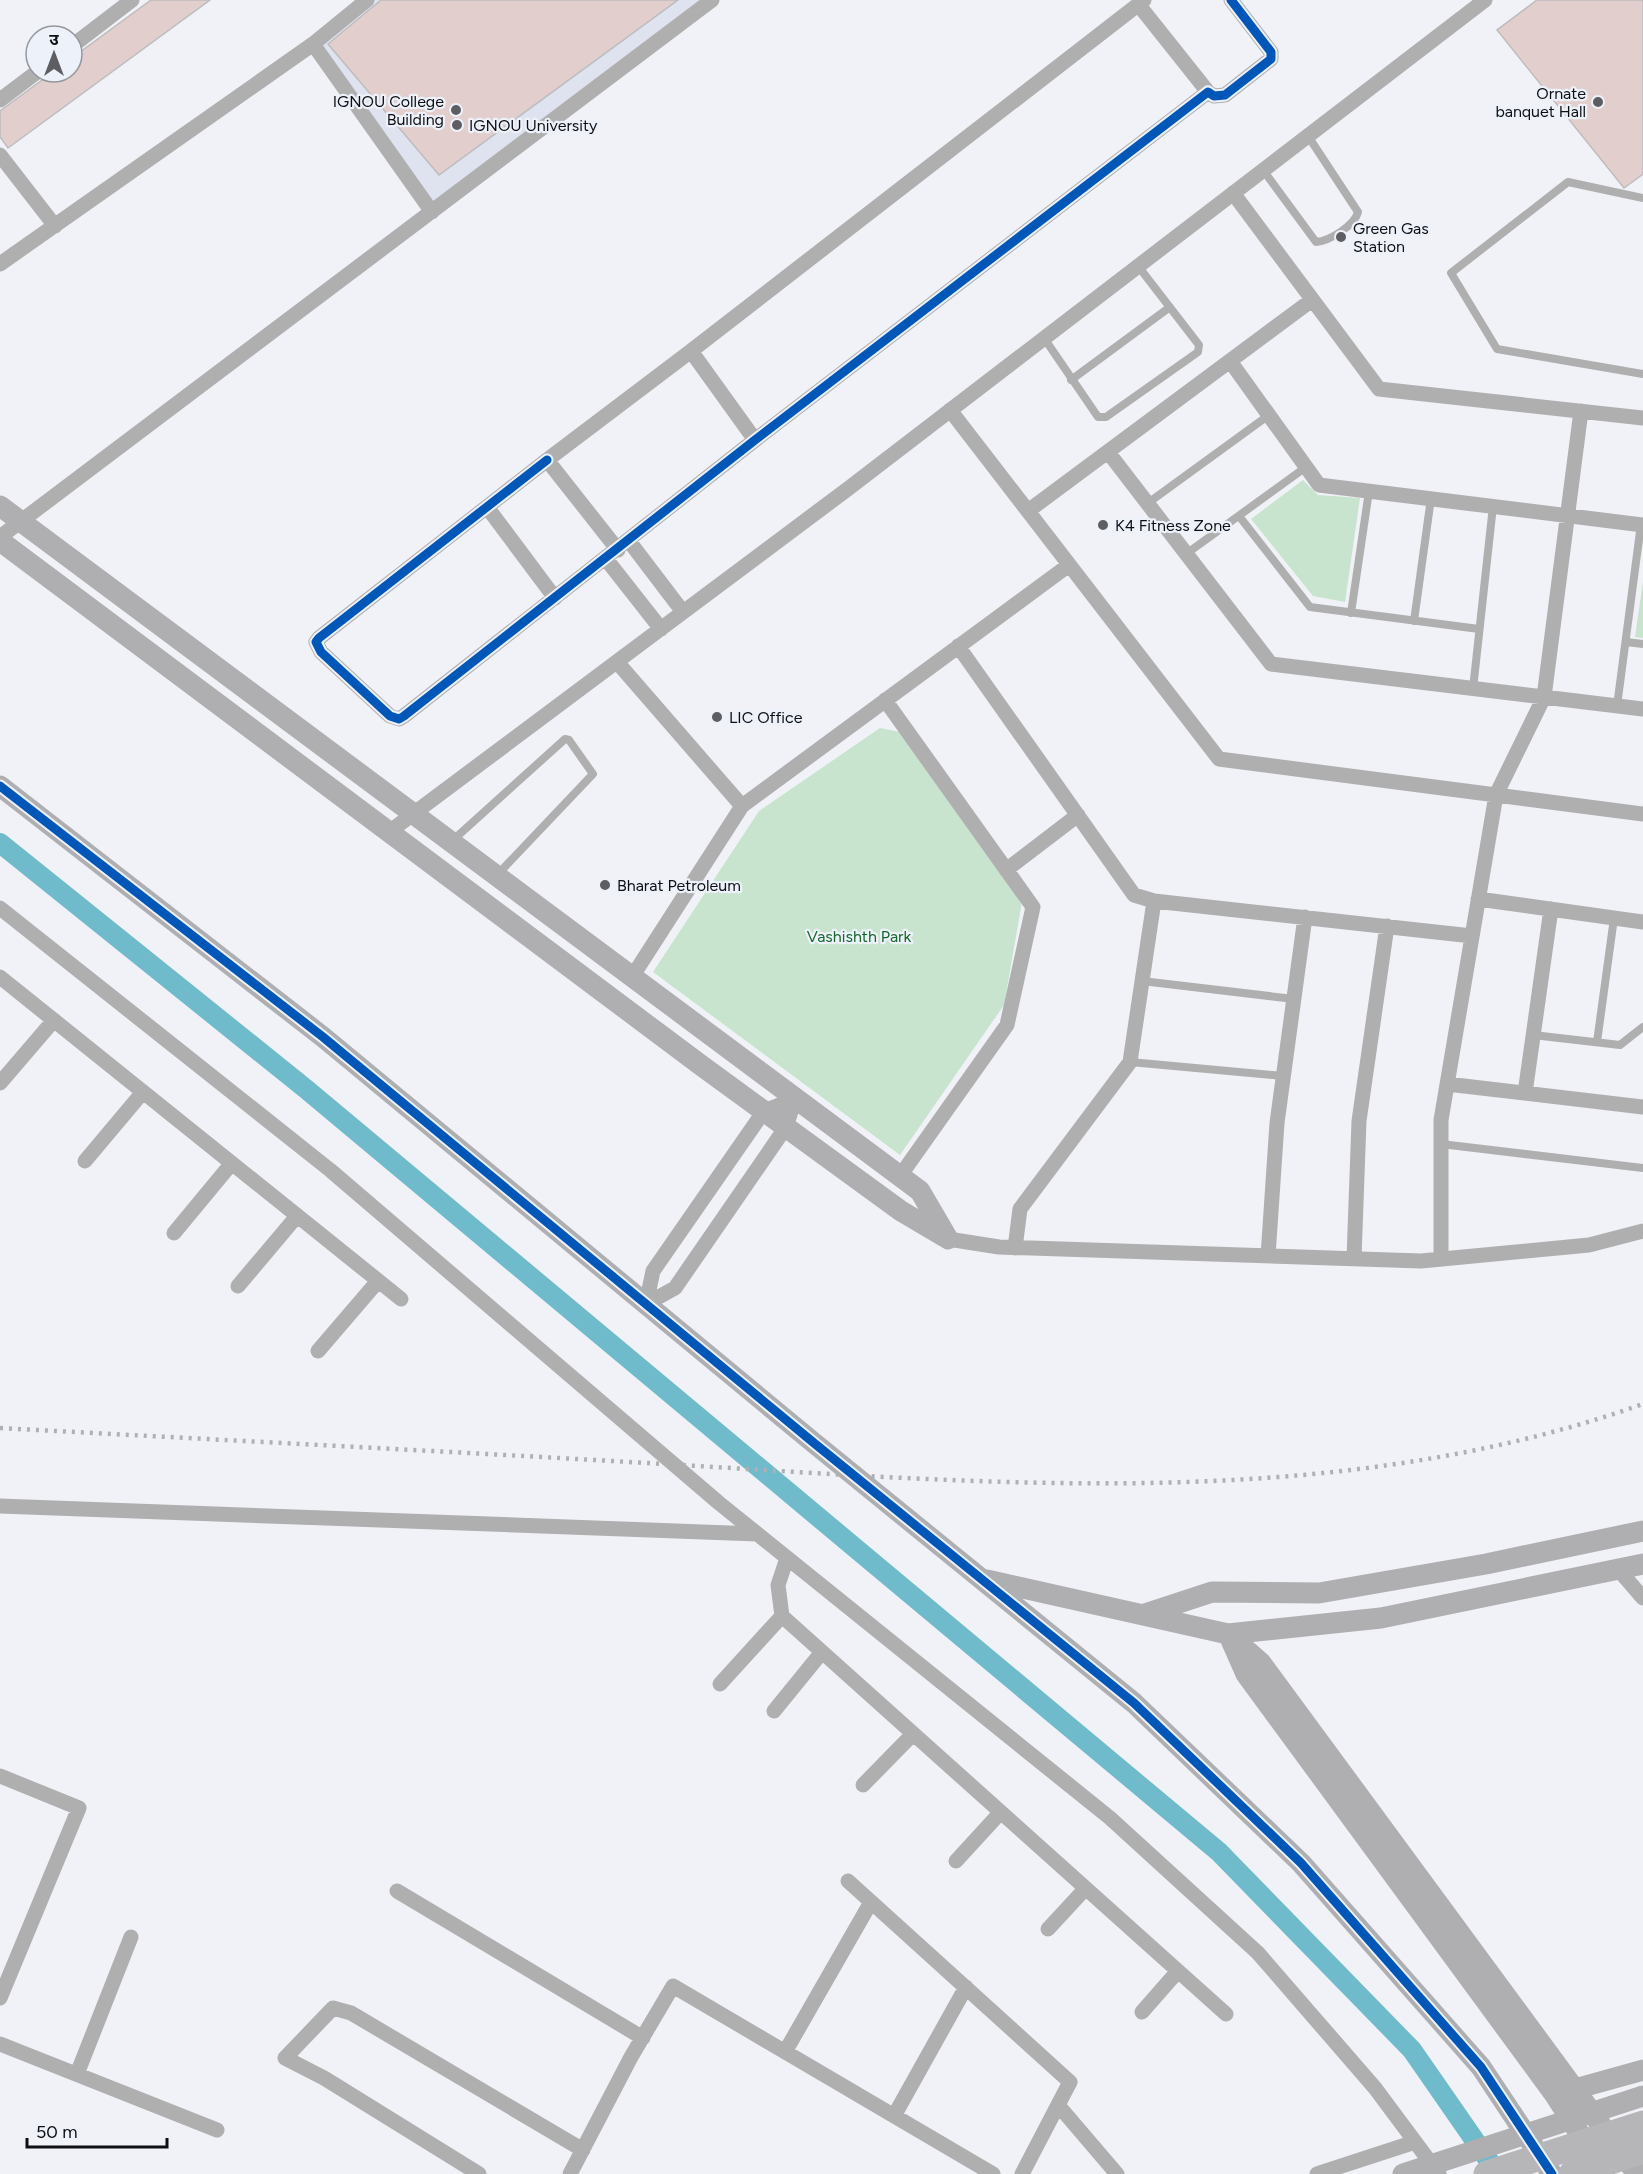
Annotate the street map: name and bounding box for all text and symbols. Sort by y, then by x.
north arrow [24,24,84,84]
text: उ [49,30,59,49]
place label: Ornate banquet Hall [1495,84,1586,121]
place label: IGNOU College Building [333,92,444,129]
marker: Ornate banquet Hall [1591,95,1605,109]
marker: IGNOU College Building [449,103,463,117]
place label: IGNOU University [469,116,598,135]
marker: IGNOU University [450,118,464,132]
place label: Green Gas Station [1353,219,1429,256]
marker: Green Gas Station [1334,230,1348,244]
place label: K4 Fitness Zone [1115,516,1231,535]
marker: K4 Fitness Zone [1096,518,1110,532]
place label: LIC Office [729,708,803,727]
marker: LIC Office [710,710,724,724]
place label: Bharat Petroleum [617,876,741,895]
marker: Bharat Petroleum [598,878,612,892]
park label: Vashishth Park [807,927,911,946]
scale bar [27,2111,166,2149]
text: 50 m [36,2121,78,2143]

